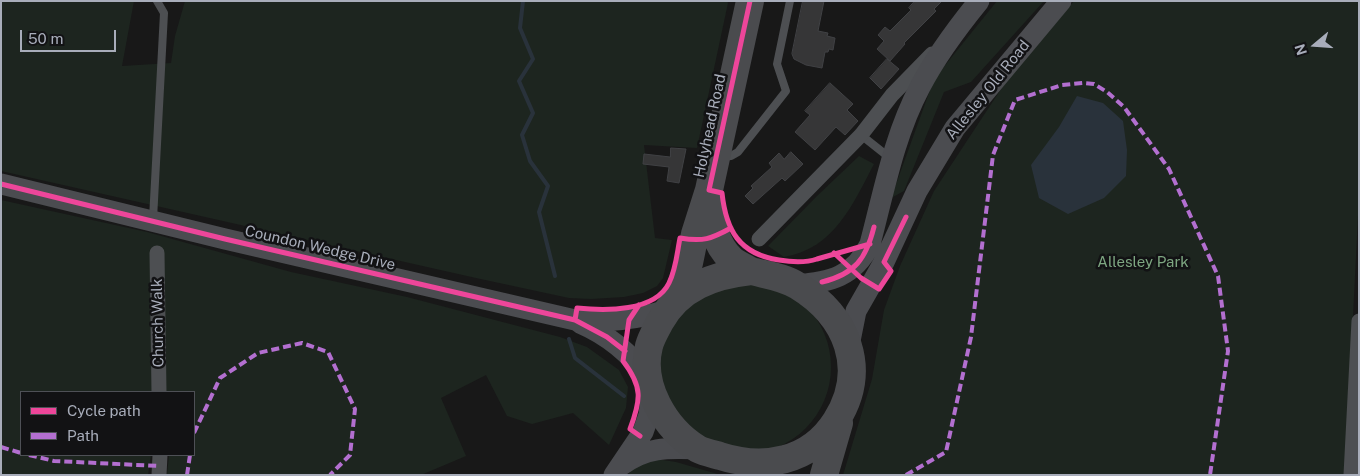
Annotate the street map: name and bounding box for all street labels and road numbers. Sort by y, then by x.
street label: Allesley Old Road [942,37,1034,143]
street label: Holyhead Road [690,72,730,180]
street label: Coundon Wedge Drive [243,222,397,274]
street label: Church Walk [148,278,168,368]

